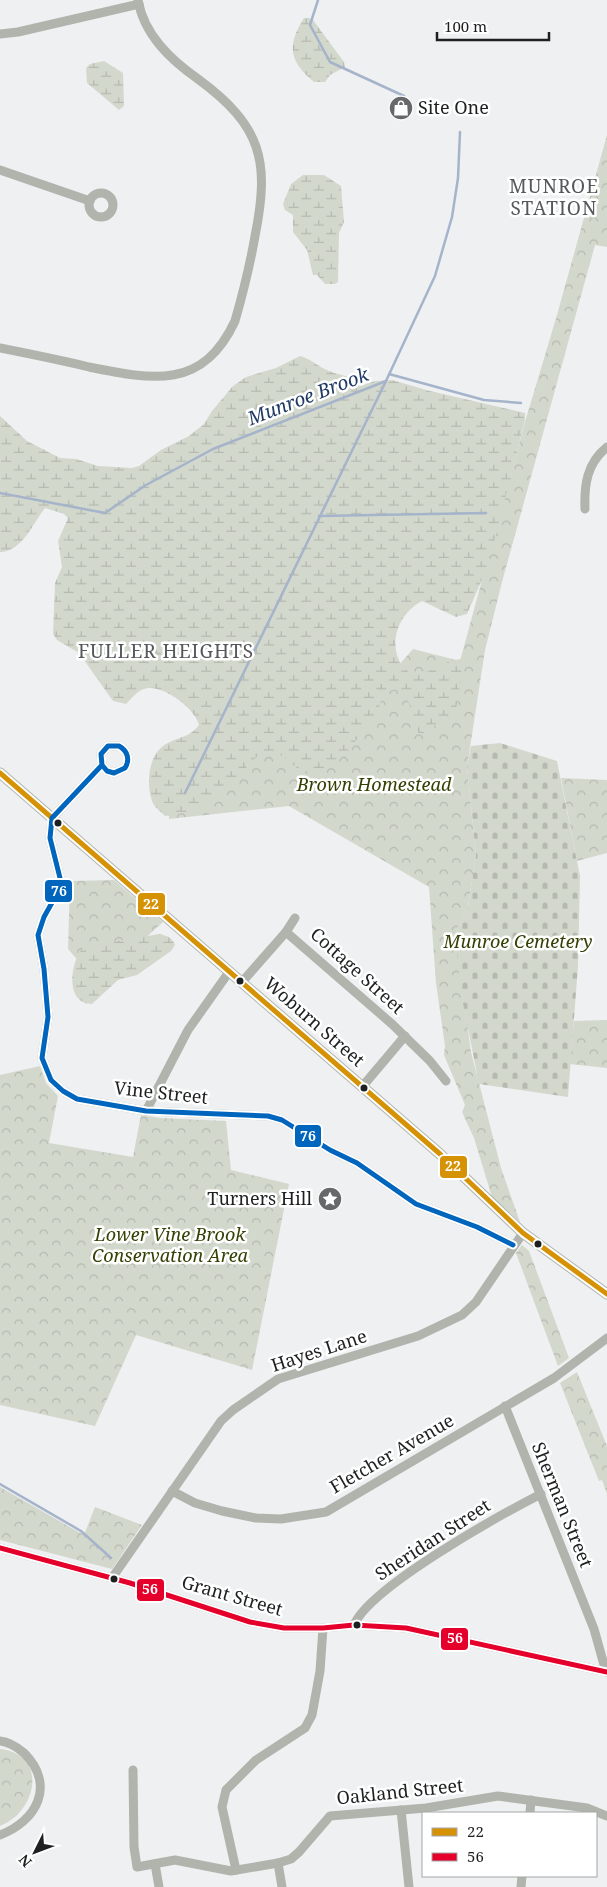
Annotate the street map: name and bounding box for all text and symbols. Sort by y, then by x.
scale bar [437,10,550,42]
text: 100 m [444,16,487,36]
shop icon: Site One [388,95,414,121]
place label: Site One [418,95,489,119]
district label: MUNROE STATION [509,173,599,221]
water label: Munroe Brook [243,361,373,431]
district label: FULLER HEIGHTS [78,638,254,664]
park label: Brown Homestead [296,772,452,796]
unlabelled marker [53,818,63,828]
line badge: 76 [44,879,73,903]
text: 76 [51,881,67,900]
line badge: 22 [137,892,166,916]
text: 22 [143,894,159,913]
street label: Cottage Street [306,922,410,1019]
park label: Munroe Cemetery [443,929,593,953]
street label: Woburn Street [259,971,370,1072]
unlabelled marker [235,976,245,986]
street label: Vine Street [113,1075,209,1109]
unlabelled marker [359,1083,369,1093]
line badge: 76 [294,1124,322,1148]
text: 76 [300,1126,316,1145]
line badge: 22 [439,1155,468,1179]
text: 22 [445,1156,461,1175]
place label: Turners Hill [207,1186,312,1210]
place icon: Turners Hill [317,1186,343,1212]
park label: Lower Vine Brook Conservation Area [92,1222,249,1267]
unlabelled marker [533,1239,543,1249]
street label: Hayes Lane [268,1323,370,1377]
street label: Fletcher Avenue [325,1408,458,1498]
street label: Sherman Street [527,1438,599,1571]
street label: Sheridan Street [370,1493,495,1585]
street label: Grant Street [179,1569,286,1621]
unlabelled marker [109,1574,119,1584]
line badge: 56 [136,1578,165,1602]
text: 56 [142,1579,158,1598]
unlabelled marker [352,1620,362,1630]
line badge: 56 [440,1627,469,1651]
text: 56 [447,1628,463,1647]
street label: Oakland Street [335,1772,464,1810]
legend [422,1812,597,1877]
text: 22 [467,1821,484,1841]
north arrow [10,1827,60,1877]
text: 56 [467,1846,484,1866]
text: N [14,1851,36,1871]

